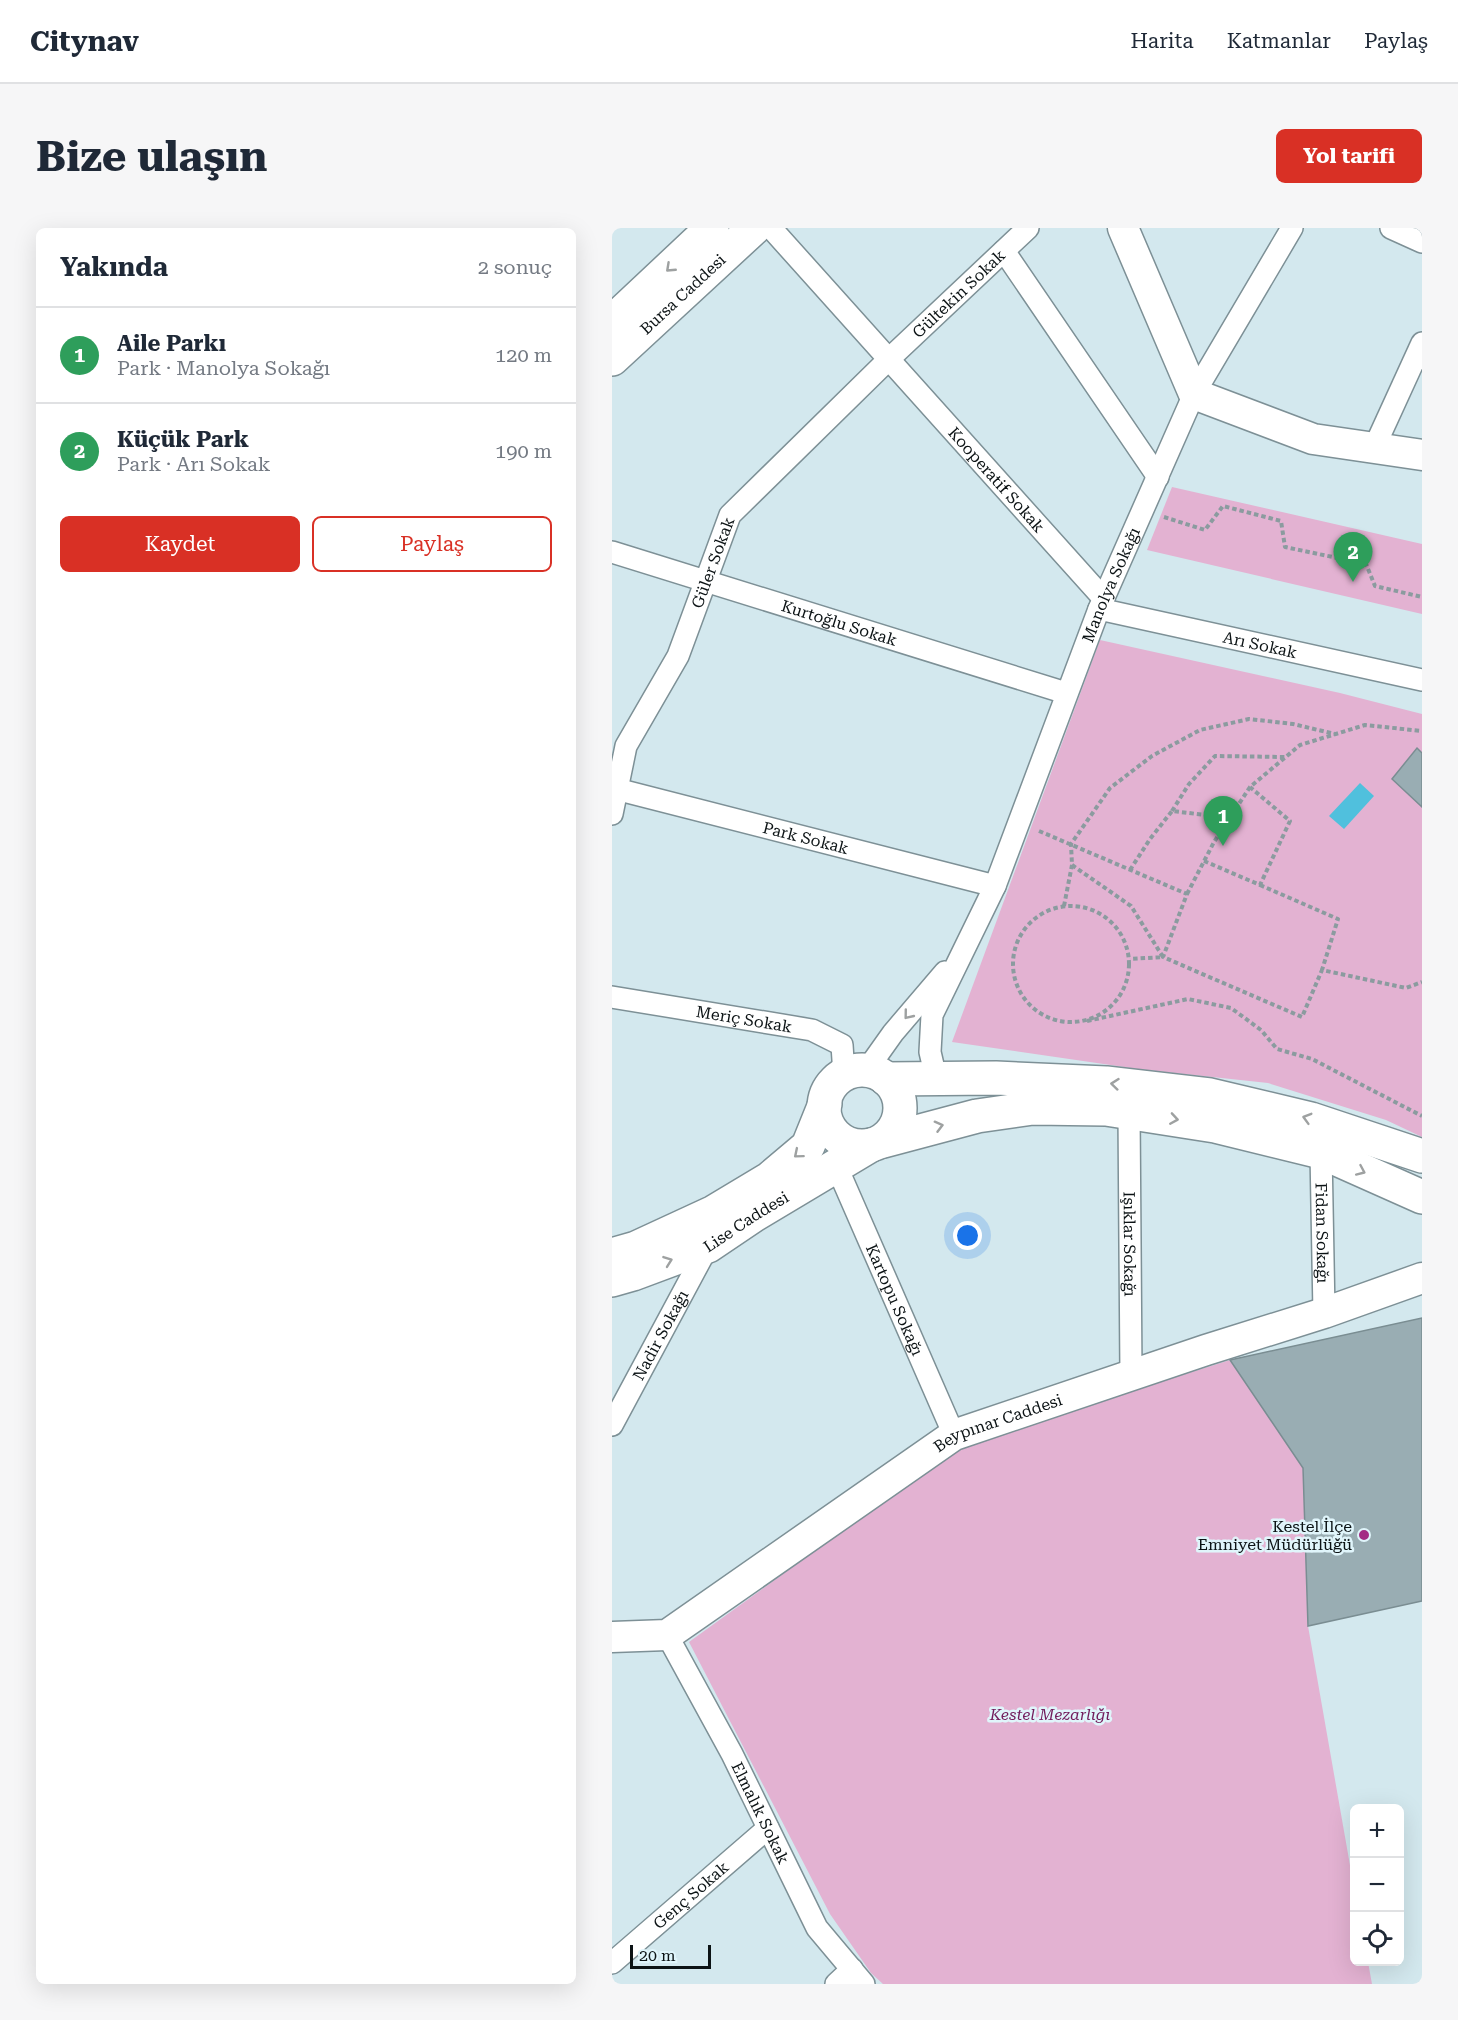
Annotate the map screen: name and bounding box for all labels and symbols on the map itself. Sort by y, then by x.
street label: Gültekin Sokak [908,245,1009,342]
street label: Bursa Caddesi [636,250,729,338]
one-way arrow [666,261,676,272]
street label: Kooperatif Sokak [945,423,1049,536]
street label: Güler Sokak [687,514,738,611]
street label: Manolya Sokağı [1078,524,1143,645]
pin: 2 [1334,532,1372,582]
street label: Kurtoğlu Sokak [779,596,899,649]
street label: Arı Sokak [1221,627,1299,662]
pin: 1 [1204,796,1242,846]
street label: Park Sokak [761,818,851,858]
street label: Meriç Sokak [695,1002,794,1036]
one-way arrow [904,1009,915,1020]
one-way arrow [1110,1078,1119,1091]
one-way arrow [1169,1113,1178,1125]
one-way arrow [1302,1113,1312,1125]
one-way arrow [933,1121,944,1133]
one-way arrow [794,1147,805,1158]
one-way arrow [1354,1163,1365,1175]
street label: Fidan Sokağı [1312,1183,1333,1283]
street label: Lise Caddesi [700,1187,792,1256]
street label: Işıklar Sokağı [1120,1191,1140,1297]
your location [953,1221,982,1250]
street label: Kartopu Sokağı [862,1241,928,1358]
one-way arrow [662,1256,672,1269]
street label: Nadir Sokağı [628,1287,692,1383]
street label: Beypınar Caddesi [930,1390,1064,1456]
place label: Kestel İlçe Emniyet Müdürlüğü [1198,1517,1352,1554]
marker: Kestel İlçe Emniyet Müdürlüğü [1357,1528,1371,1542]
park label: Kestel Mezarlığı [989,1705,1110,1724]
street label: Elmalık Sokak [728,1759,794,1867]
street label: Genç Sokak [649,1857,732,1933]
scale bar [630,1942,711,1970]

